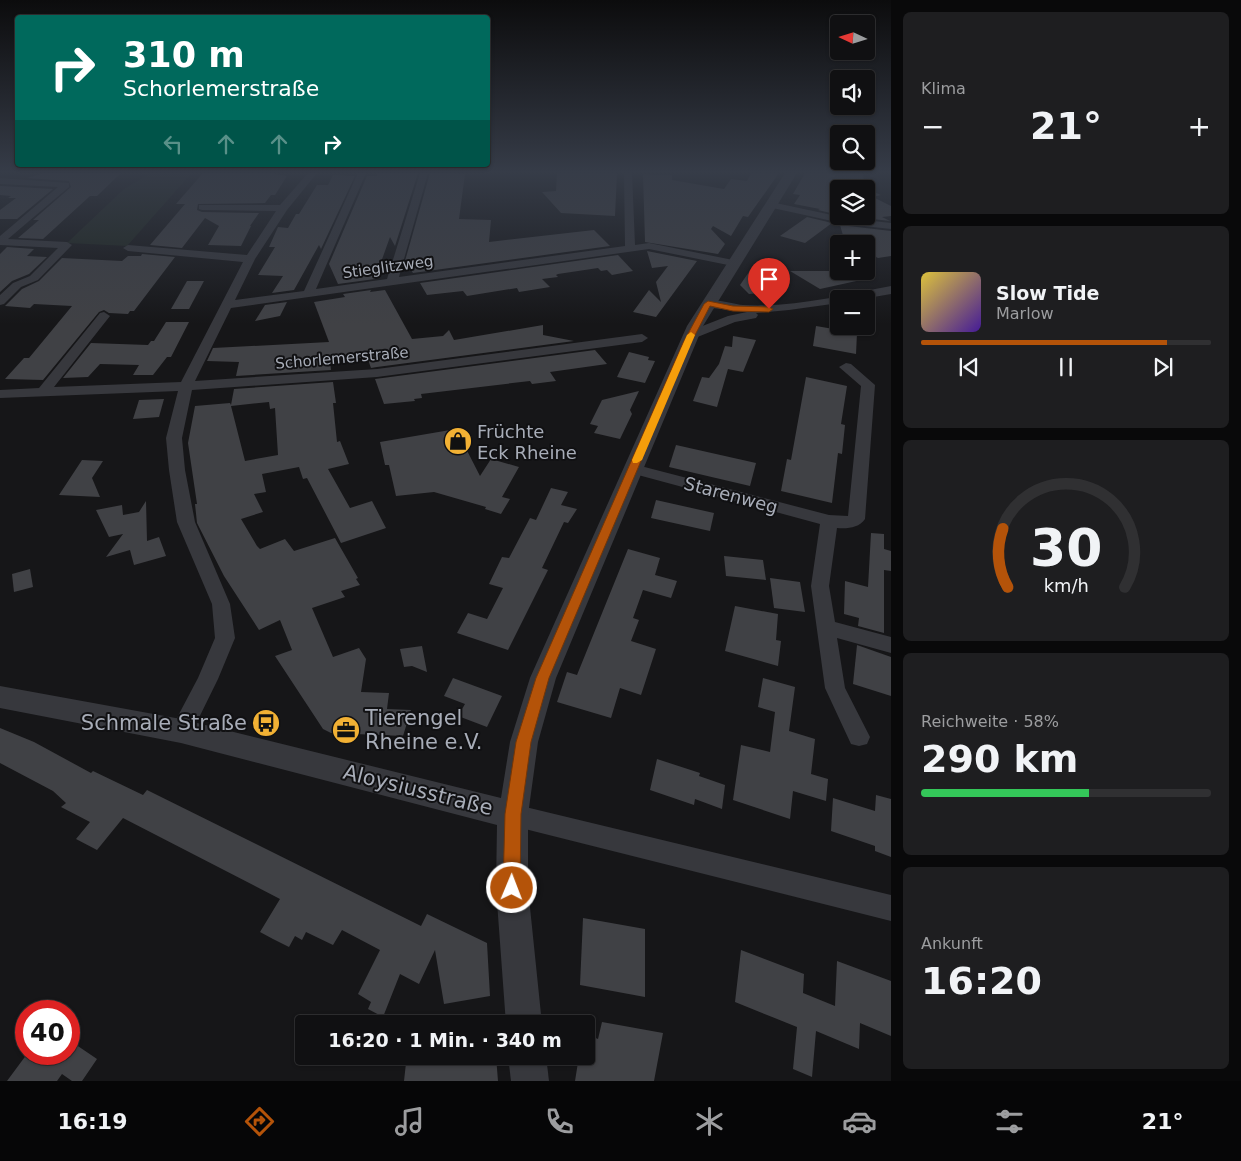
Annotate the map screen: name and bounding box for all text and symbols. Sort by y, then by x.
north arrow [830,15,875,60]
map controls [830,15,875,335]
icon: right [40,35,105,100]
text: 310 m [123,35,245,75]
button: sound [830,70,875,115]
text: Schorlemerstraße [123,76,319,101]
text: Klima [921,79,966,98]
text: 21° [1030,104,1102,148]
text: − [921,110,944,143]
text: + [1188,110,1211,143]
button: search [830,125,875,170]
icon: left [159,130,187,158]
icon: ahead [212,130,240,158]
icon: ahead [265,130,293,158]
icon: right [318,130,346,158]
button: layers [830,180,875,225]
button: + [830,235,875,280]
street label: Stieglitzweg [341,252,435,282]
pin [748,258,790,309]
icon: arrive [755,265,783,293]
text: Slow Tide [996,282,1099,304]
button: − [830,290,875,335]
text: Marlow [996,304,1054,323]
street label: Schorlemerstraße [275,343,409,373]
icon: previous [955,353,983,381]
icon: pause [1052,353,1080,381]
icon: next [1149,353,1177,381]
place label: Früchte Eck Rheine [477,421,577,463]
shop icon: Früchte Eck Rheine [443,426,473,456]
street label: Starenweg [682,472,780,518]
text: 30 [1030,518,1102,578]
text: km/h [1043,575,1089,596]
place label: Tierengel Rheine e.V. [364,706,483,754]
bus stop icon: Schmale Straße [251,708,281,738]
place label: Schmale Straße [81,711,247,735]
text: Reichweite · 58% [921,712,1059,731]
office icon: Tierengel Rheine e.V. [331,715,361,745]
text: 290 km [921,737,1078,781]
street label: Aloysiusstraße [341,760,495,820]
position arrow [485,861,537,913]
text: Ankunft [921,934,983,953]
text: 16:20 [921,959,1042,1003]
speed limit sign: 40 [15,1000,80,1065]
text: 16:20 · 1 Min. · 340 m [328,1029,562,1051]
icon: directions [242,1104,277,1139]
icon: music [392,1104,427,1139]
icon: phone [542,1104,577,1139]
icon: climate [692,1104,727,1139]
icon: car [842,1104,877,1139]
icon: filters [992,1104,1027,1139]
text: 16:19 [57,1109,127,1134]
text: 21° [1142,1109,1183,1134]

